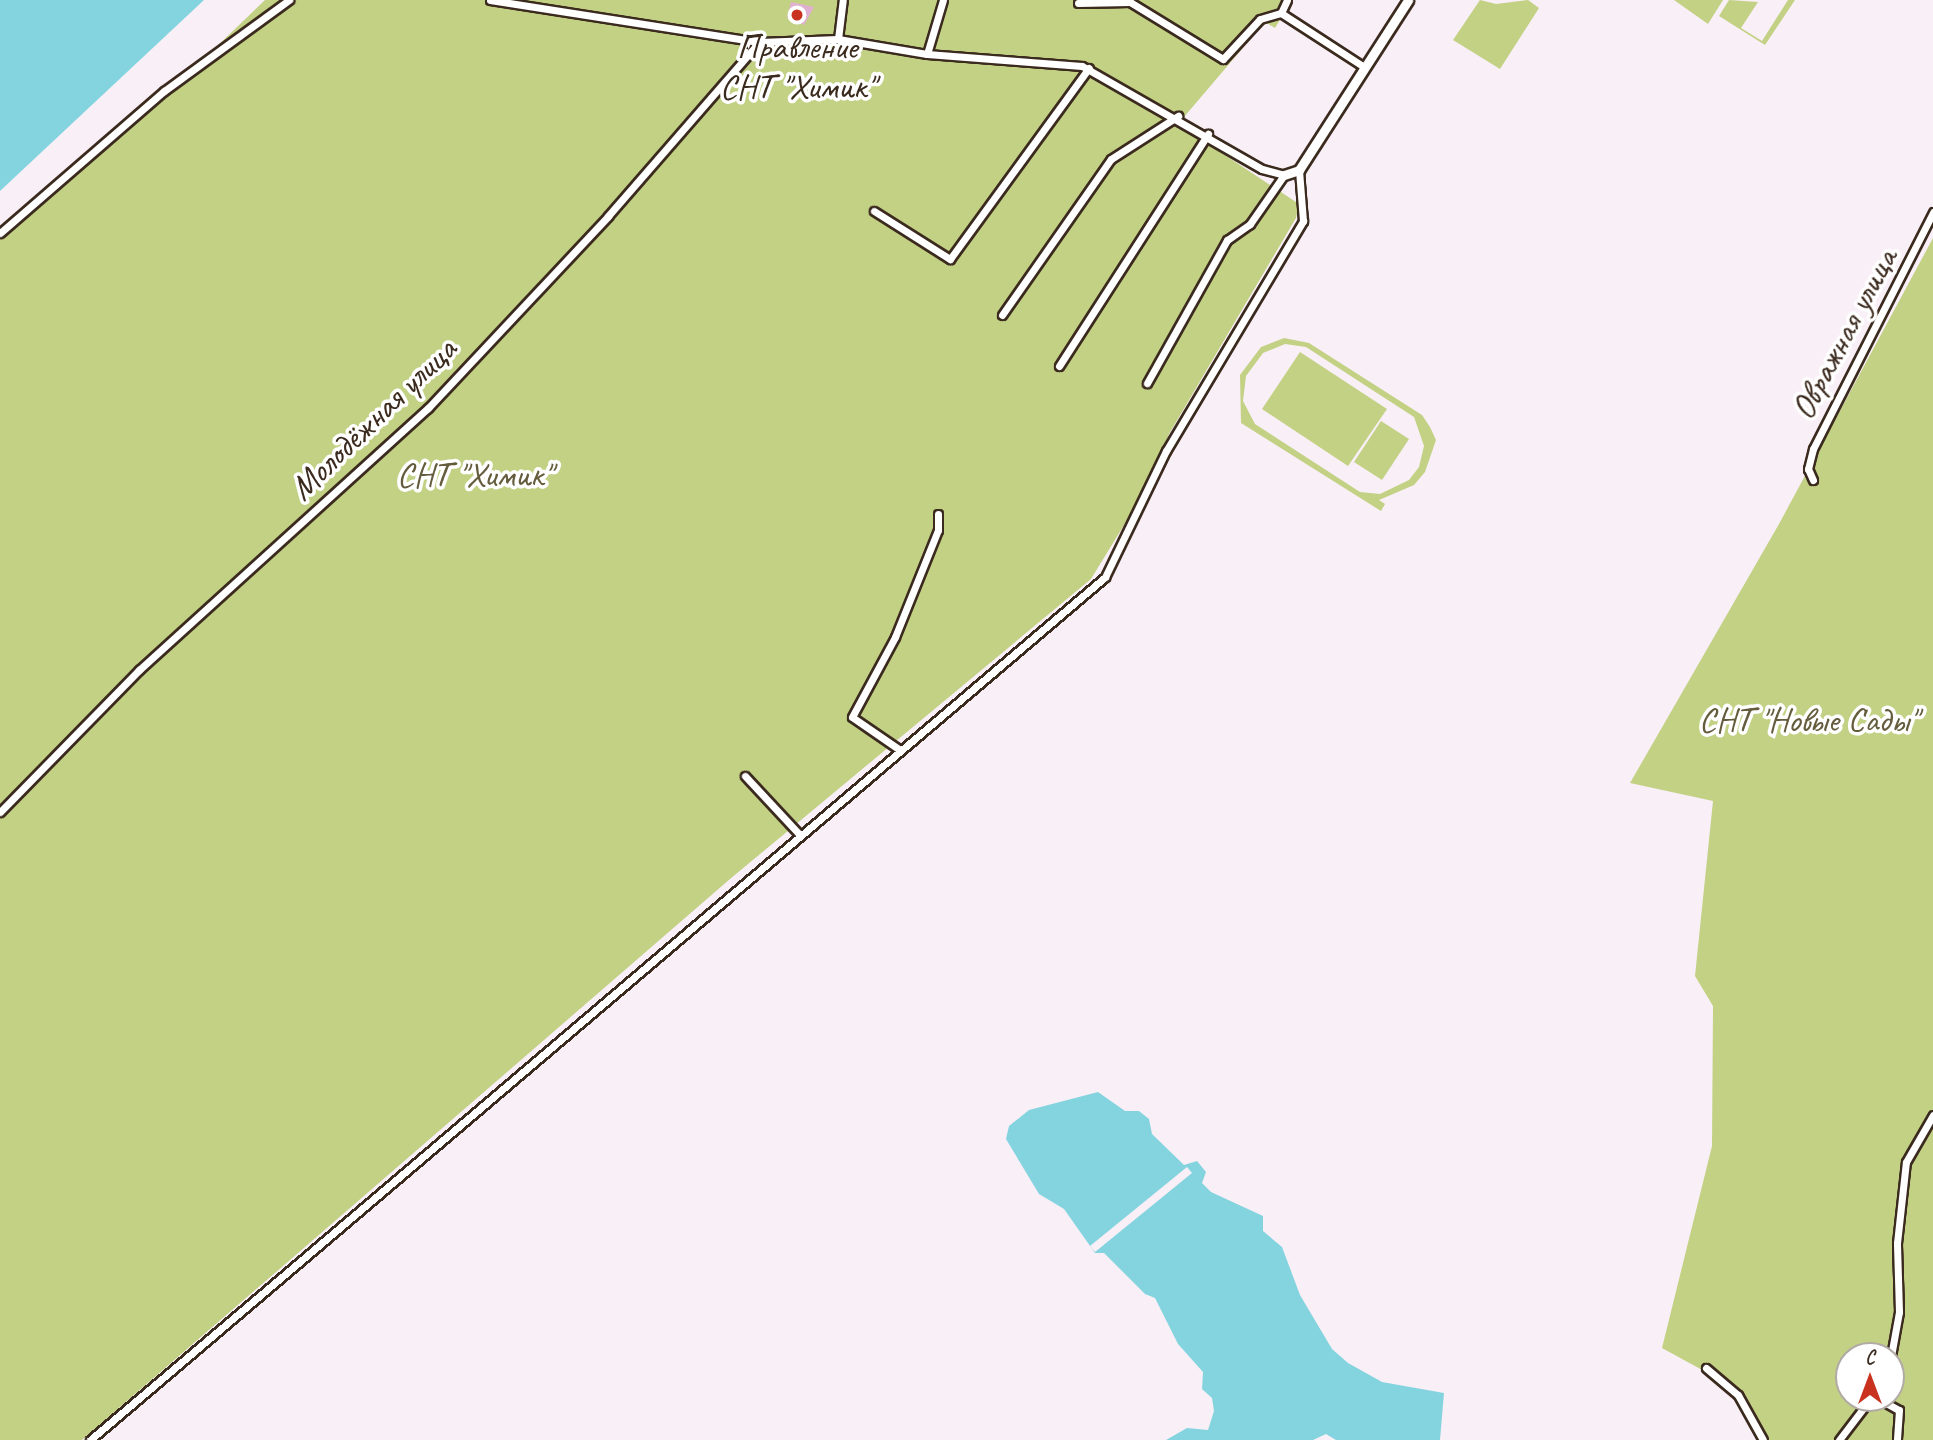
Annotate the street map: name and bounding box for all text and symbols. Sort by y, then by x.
marker: Правление СНТ "Химик" [789,7,805,23]
place label: Правление СНТ "Химик" [720,26,874,108]
street label: Овражная улица [1781,241,1907,427]
street label: Молодёжная улица [280,328,466,510]
park label: СНТ "Химик" [397,454,551,496]
park label: СНТ "Новые Сады" [1698,699,1918,741]
north arrow [1835,1342,1905,1412]
text: С [1865,1346,1875,1370]

